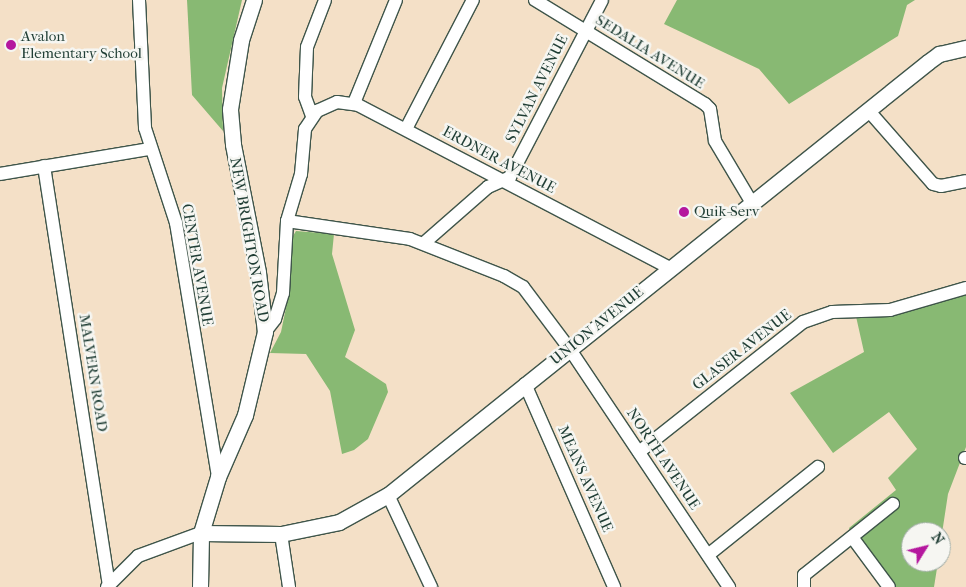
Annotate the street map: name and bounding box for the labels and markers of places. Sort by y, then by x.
place label: Avalon Elementary School [21,27,142,62]
marker: Avalon Elementary School [5,39,17,51]
place label: Quik-Serv [694,203,759,221]
marker: Quik-Serv [678,206,690,218]

